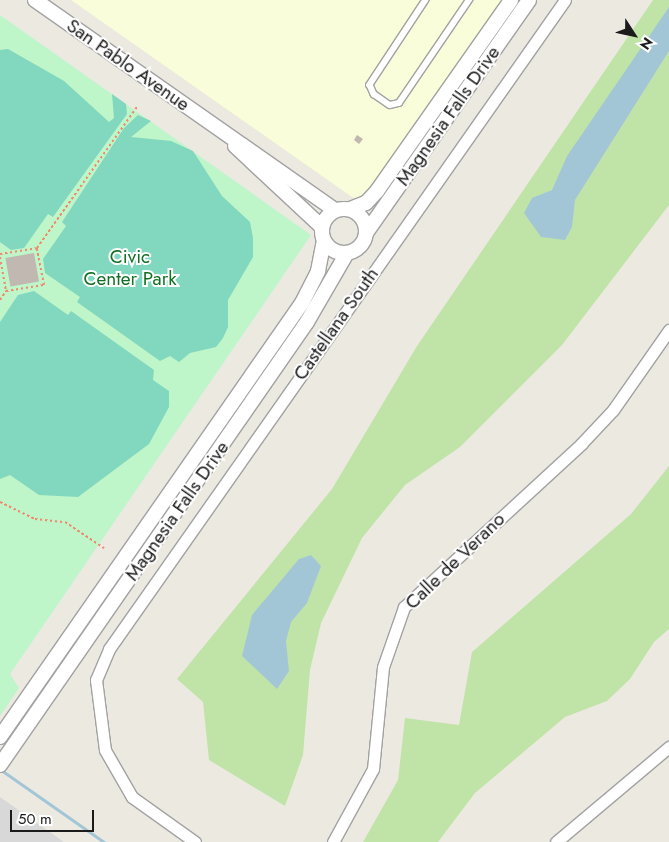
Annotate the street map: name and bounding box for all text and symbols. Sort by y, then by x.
north arrow [609,10,659,60]
street label: San Pablo Avenue [62,14,194,116]
text: N [635,33,658,54]
street label: Magnesia Falls Drive [391,42,505,190]
park label: Civic Center Park [83,246,177,290]
street label: Castellana South [289,263,383,385]
street label: Magnesia Falls Drive [120,437,234,585]
street label: Calle de Verano [401,508,509,614]
scale bar [12,800,96,832]
text: 50 m [18,808,52,830]

